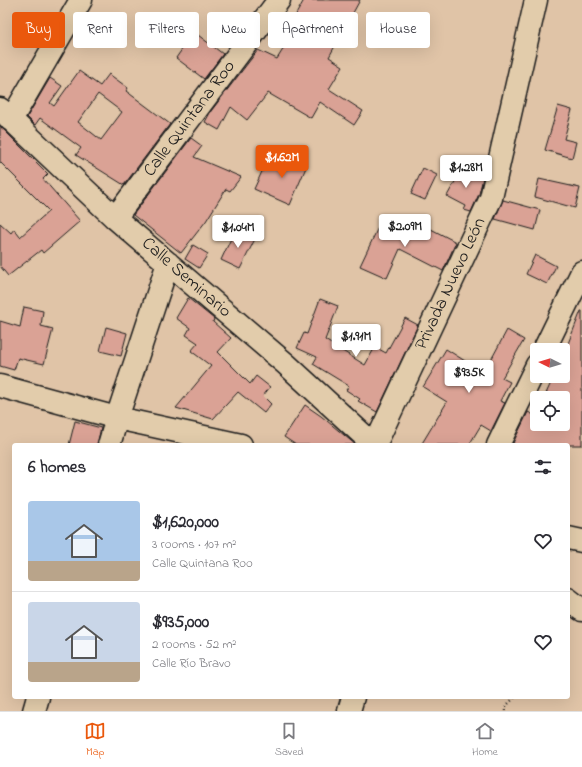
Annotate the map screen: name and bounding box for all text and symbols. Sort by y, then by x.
chip: Buy [12,12,65,48]
chip: Rent [73,12,127,48]
chip: Filters [135,12,199,48]
chip: New [207,12,260,48]
chip: Apartment [268,12,358,48]
chip: House [366,12,430,48]
street label: Calle Quintana Roo [138,55,242,183]
pin: $1.62M [249,145,315,179]
text: $1.62M [265,148,299,167]
pin: $1.28M [433,155,499,189]
text: $1.28M [449,158,483,177]
street label: Privada Nuevo León [409,213,493,354]
pin: $2.09M [372,214,438,248]
pin: $1.04M [205,215,271,249]
text: $2.09M [388,217,422,236]
text: $1.04M [221,218,255,237]
street label: Calle Seminario [135,232,237,324]
pin: $1.91M [323,324,389,358]
text: $1.91M [341,327,371,346]
north arrow [530,343,570,383]
map controls [530,343,570,431]
pin: $935K [441,360,497,394]
text: $935K [454,363,484,382]
button: locate [530,391,570,431]
text: 6 homes [28,455,86,480]
icon: filters [532,456,554,478]
text: $1,620,000 [152,510,219,535]
icon: home [60,517,108,565]
icon: heart [532,530,554,552]
text: 3 rooms · 107 m² [152,535,236,554]
text: Calle Quintana Roo [152,554,253,573]
text: $935,000 [152,610,209,635]
icon: home [60,618,108,666]
icon: heart [532,631,554,653]
text: 2 rooms · 52 m² [152,635,236,654]
text: Calle Río Bravo [152,654,231,673]
tab: Map [84,720,106,760]
tab: Saved [275,720,304,760]
tab: Home [472,720,498,760]

